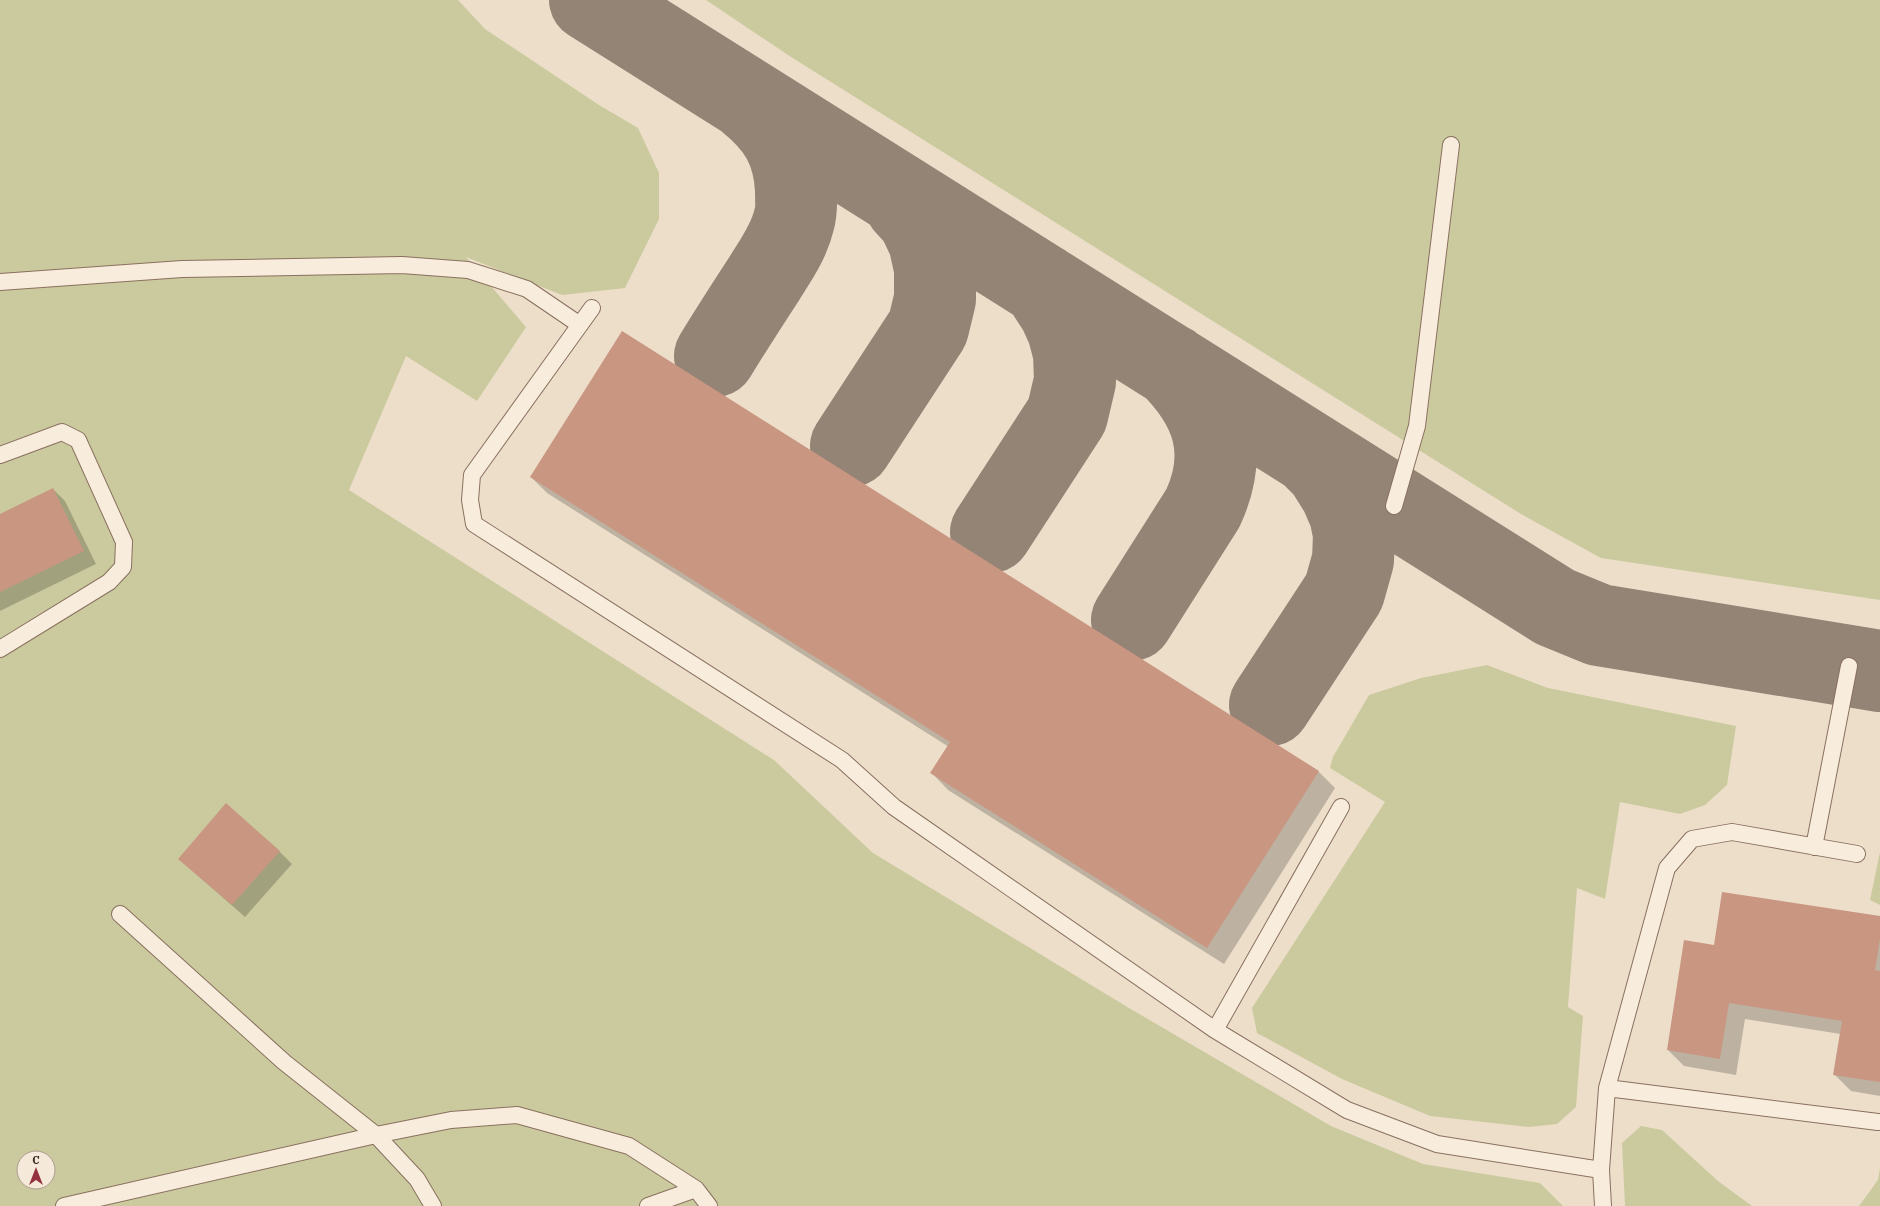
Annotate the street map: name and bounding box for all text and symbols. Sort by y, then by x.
north arrow [16,1150,56,1190]
text: С [32,1153,40,1167]

